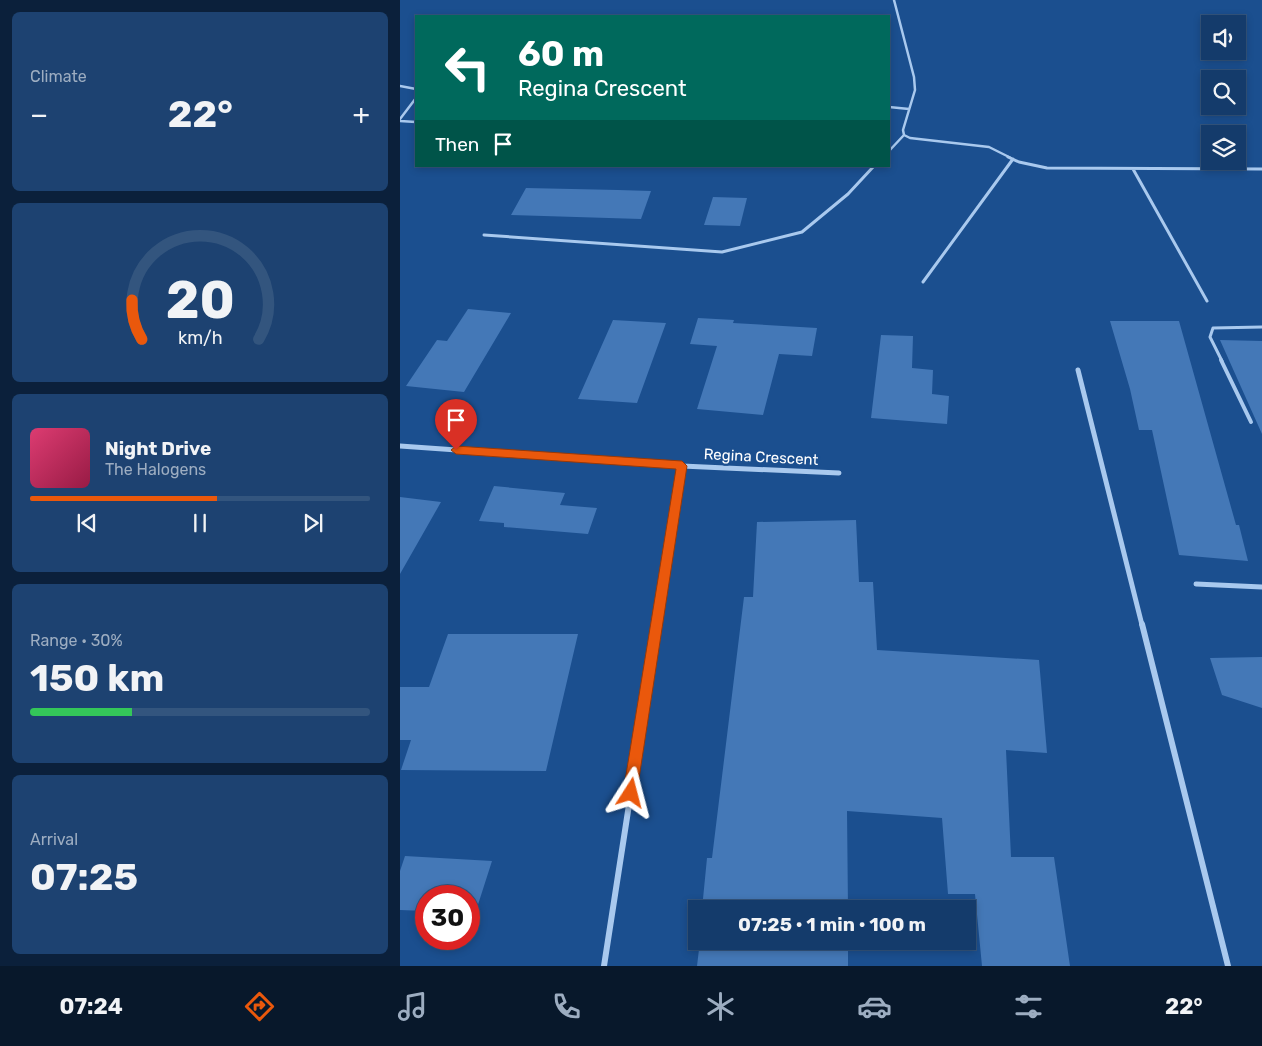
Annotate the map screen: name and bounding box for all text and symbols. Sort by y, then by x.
map controls [1201,15,1246,170]
button: sound [1201,15,1246,60]
text: 60 m [518,33,604,75]
icon: left [435,35,500,100]
text: Climate [30,67,87,86]
button: search [1201,70,1246,115]
text: Regina Crescent [518,75,687,102]
text: 22° [168,91,233,137]
text: − [30,98,48,131]
text: + [353,98,370,131]
button: layers [1201,125,1246,170]
icon: arrive [489,130,517,158]
text: Then [435,133,479,156]
text: 20 [165,269,235,331]
text: km/h [178,327,222,348]
pin [435,399,477,450]
icon: arrive [442,406,470,434]
text: Night Drive [105,437,211,460]
street label: Regina Crescent [703,445,819,469]
text: The Halogens [105,460,206,479]
icon: previous [73,509,101,537]
icon: pause [186,509,214,537]
icon: next [299,509,327,537]
text: Range · 30% [30,631,123,650]
text: 150 km [30,655,164,701]
position arrow [604,766,656,818]
text: Arrival [30,830,78,849]
text: 07:25 [30,854,138,900]
speed limit sign: 30 [415,885,480,950]
text: 07:25 · 1 min · 100 m [738,913,926,936]
icon: directions [242,989,277,1024]
icon: music [395,989,430,1024]
icon: phone [549,989,584,1024]
icon: climate [703,989,738,1024]
icon: car [857,989,892,1024]
icon: filters [1011,989,1046,1024]
text: 07:24 [59,993,123,1020]
text: 22° [1165,993,1203,1020]

